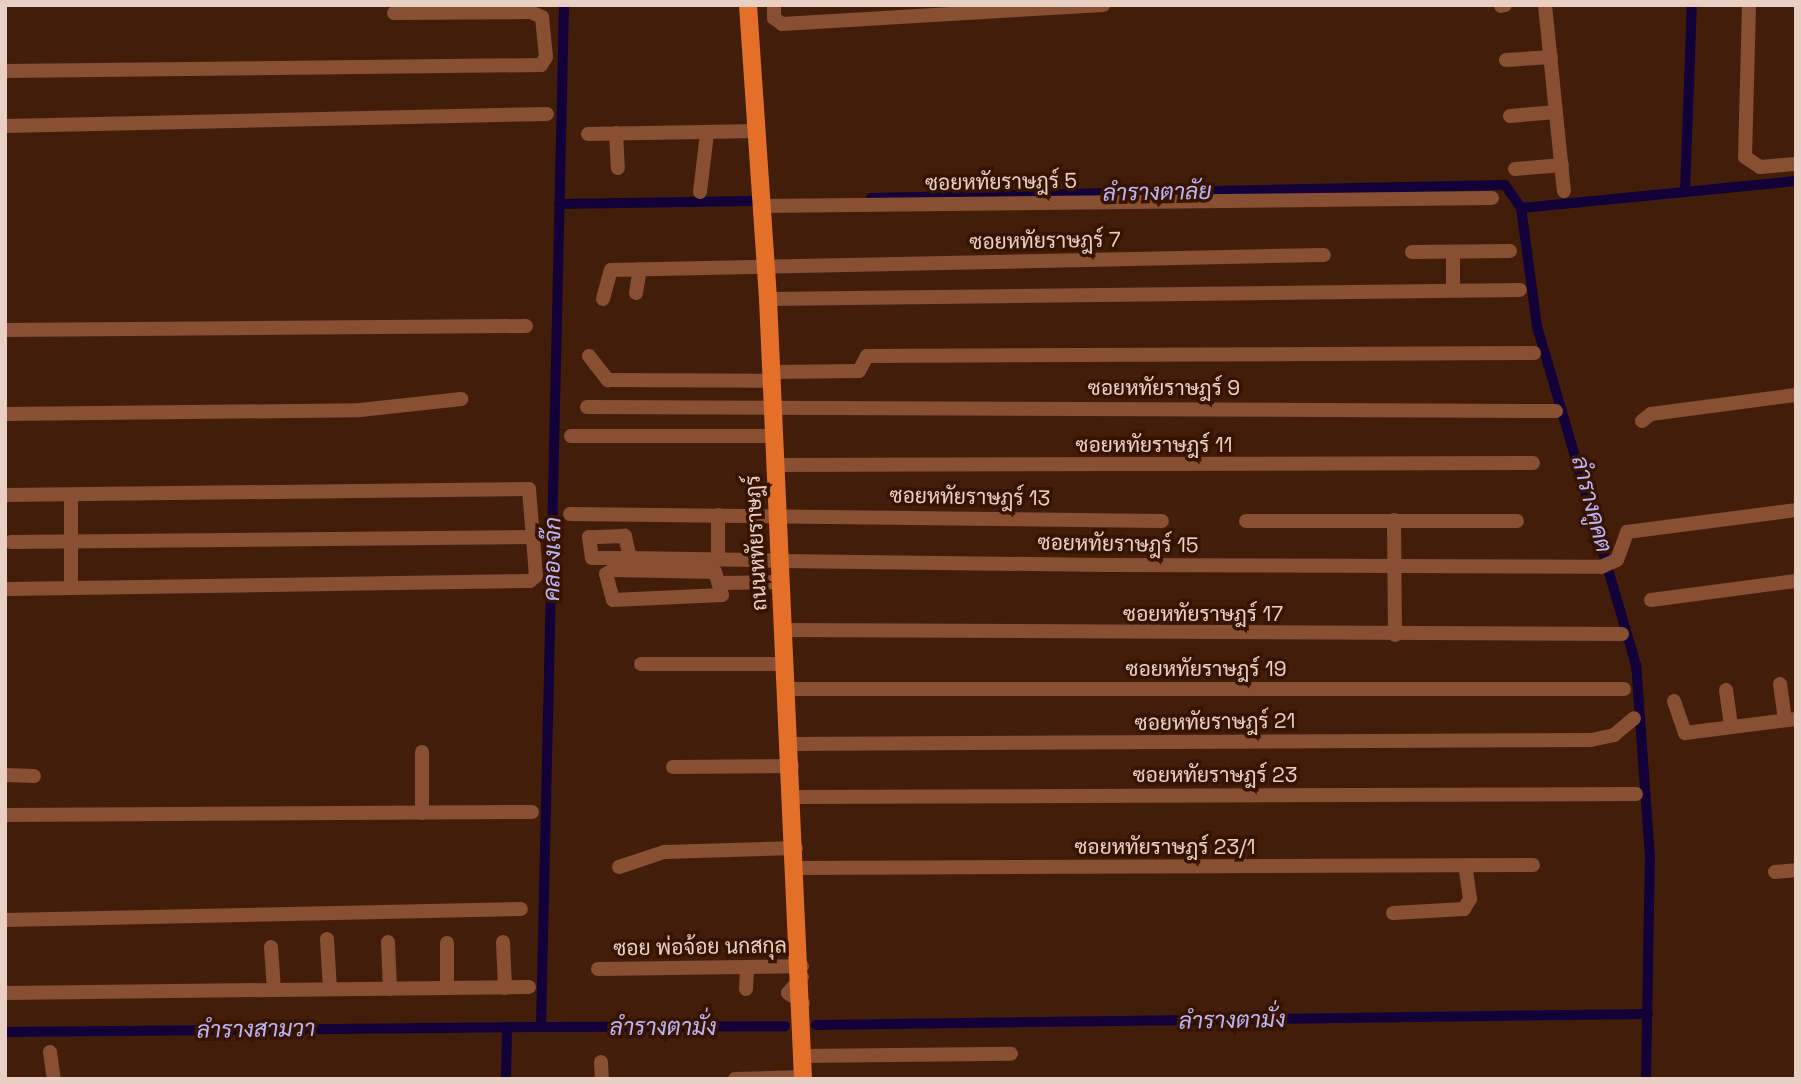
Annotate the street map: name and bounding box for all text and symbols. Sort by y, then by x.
street label: ซอยหทัยราษฎร์ 5 [925,168,1077,196]
water label: ลำรางตาลัย [1102,177,1212,207]
street label: ซอยหทัยราษฎร์ 7 [969,227,1121,255]
street label: ซอยหทัยราษฎร์ 9 [1088,375,1240,401]
street label: ซอยหทัยราษฎร์ 11 [1076,432,1232,458]
water label: ลำรางคูคต [1566,453,1618,555]
street label: ถนนหทัยราษฎร์ [740,475,772,611]
street label: ซอยหทัยราษฎร์ 13 [889,483,1051,511]
water label: คลองเจ๊ก [537,517,567,601]
street label: ซอยหทัยราษฎร์ 15 [1037,530,1199,558]
street label: ซอยหทัยราษฎร์ 17 [1123,601,1283,627]
street label: ซอยหทัยราษฎร์ 19 [1125,656,1287,682]
street label: ซอยหทัยราษฎร์ 21 [1134,708,1296,736]
street label: ซอยหทัยราษฎร์ 23 [1133,762,1297,788]
street label: ซอยหทัยราษฎร์ 23/1 [1074,834,1256,860]
street label: ซอย พ่อจ้อย นกสกุล [613,933,787,961]
water label: ลำรางตามั่ง [1178,1005,1286,1035]
water label: ลำรางตามั่ง [610,1013,716,1041]
water label: ลำรางสามวา [196,1014,316,1044]

